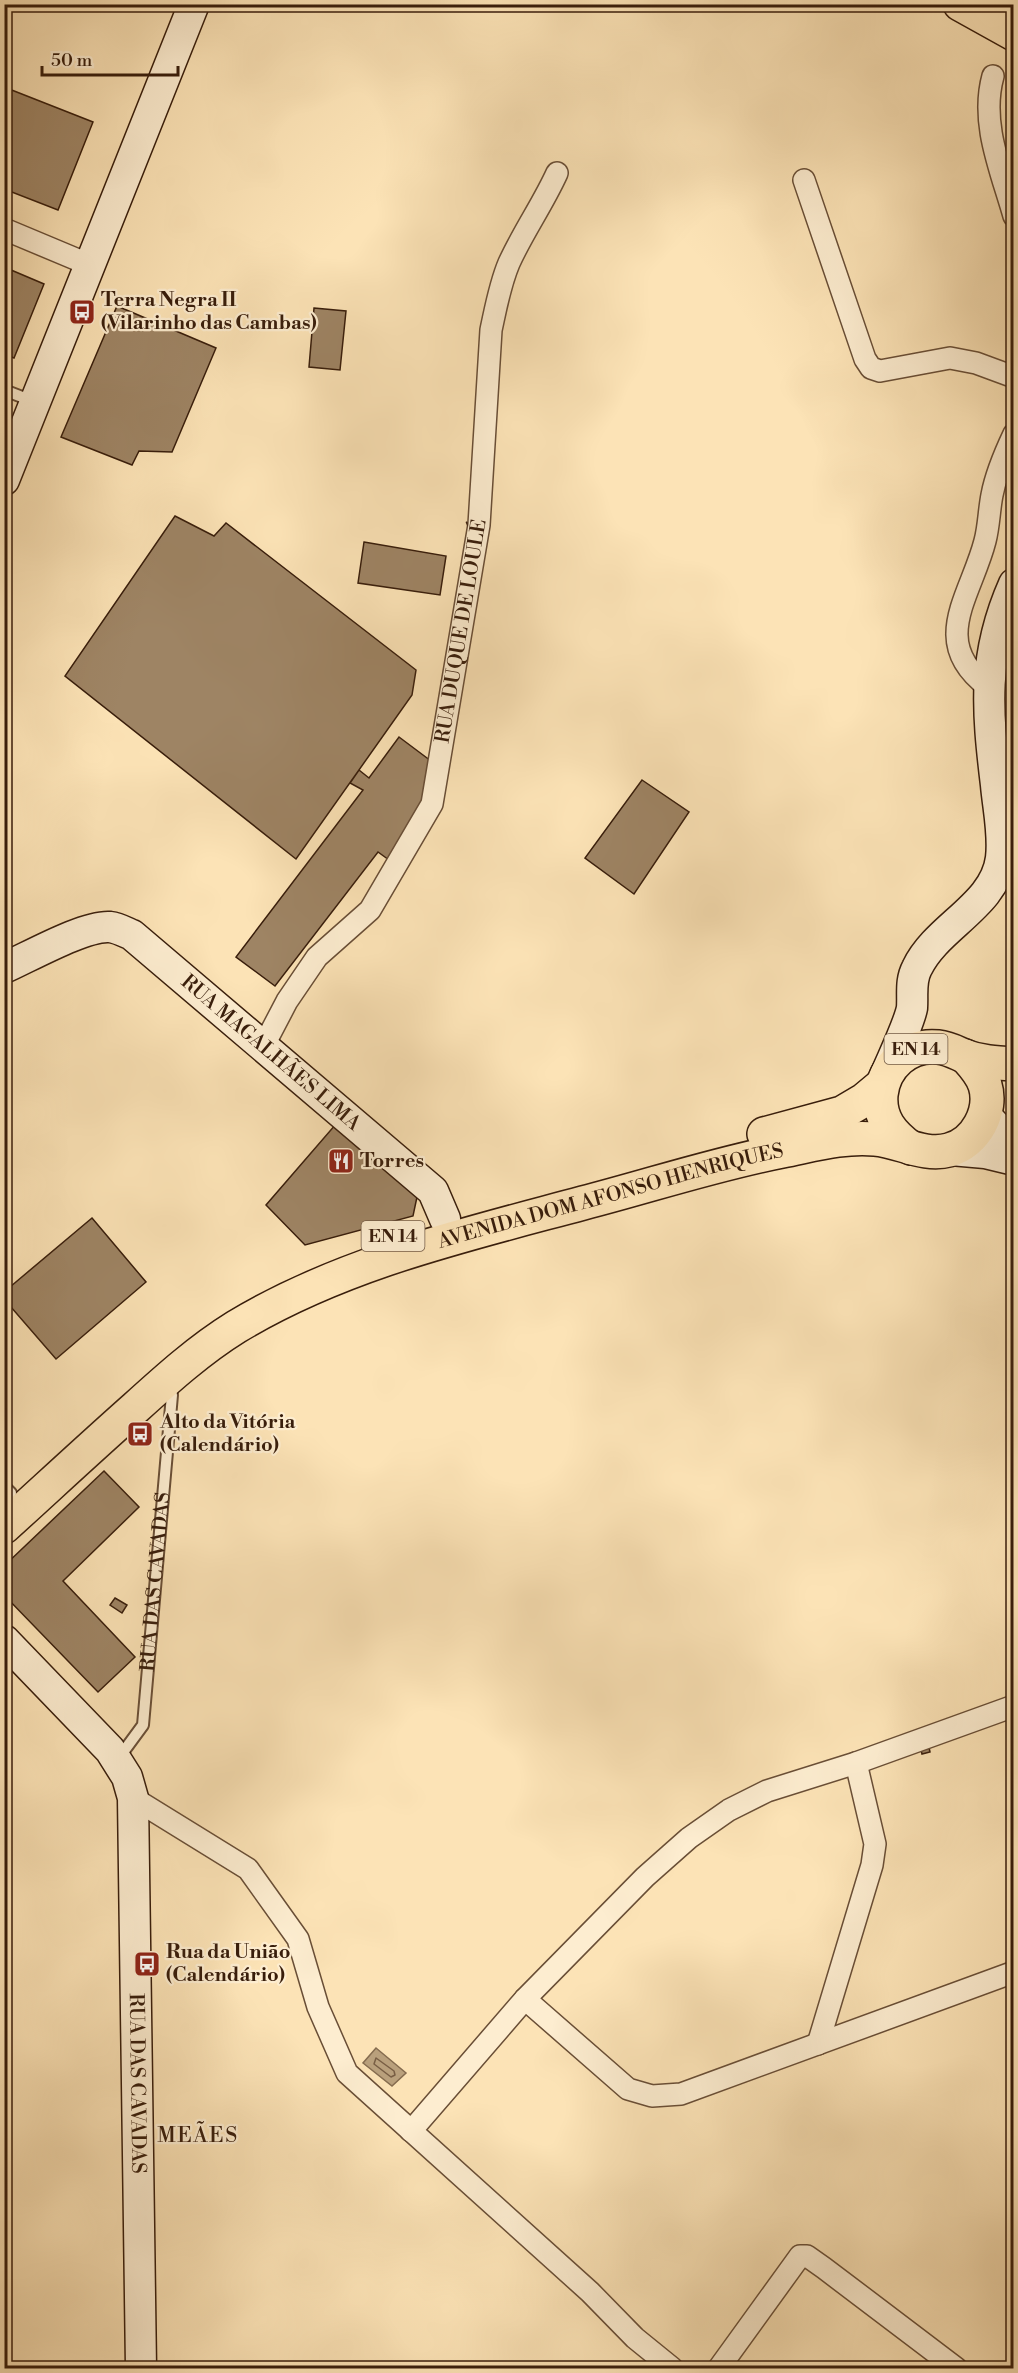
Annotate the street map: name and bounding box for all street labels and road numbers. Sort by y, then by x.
street label: RUA DUQUE DE LOULÉ [430,517,492,745]
street label: RUA MAGALHÃES LIMA [176,970,367,1137]
road number: EN 14 [884,1034,948,1064]
street label: AVENIDA DOM AFONSO HENRIQUES [434,1138,786,1255]
road number: EN 14 [362,1221,424,1251]
street label: RUA DAS CAVADAS [135,1491,176,1673]
street label: RUA DAS CAVADAS [123,1993,151,2174]

